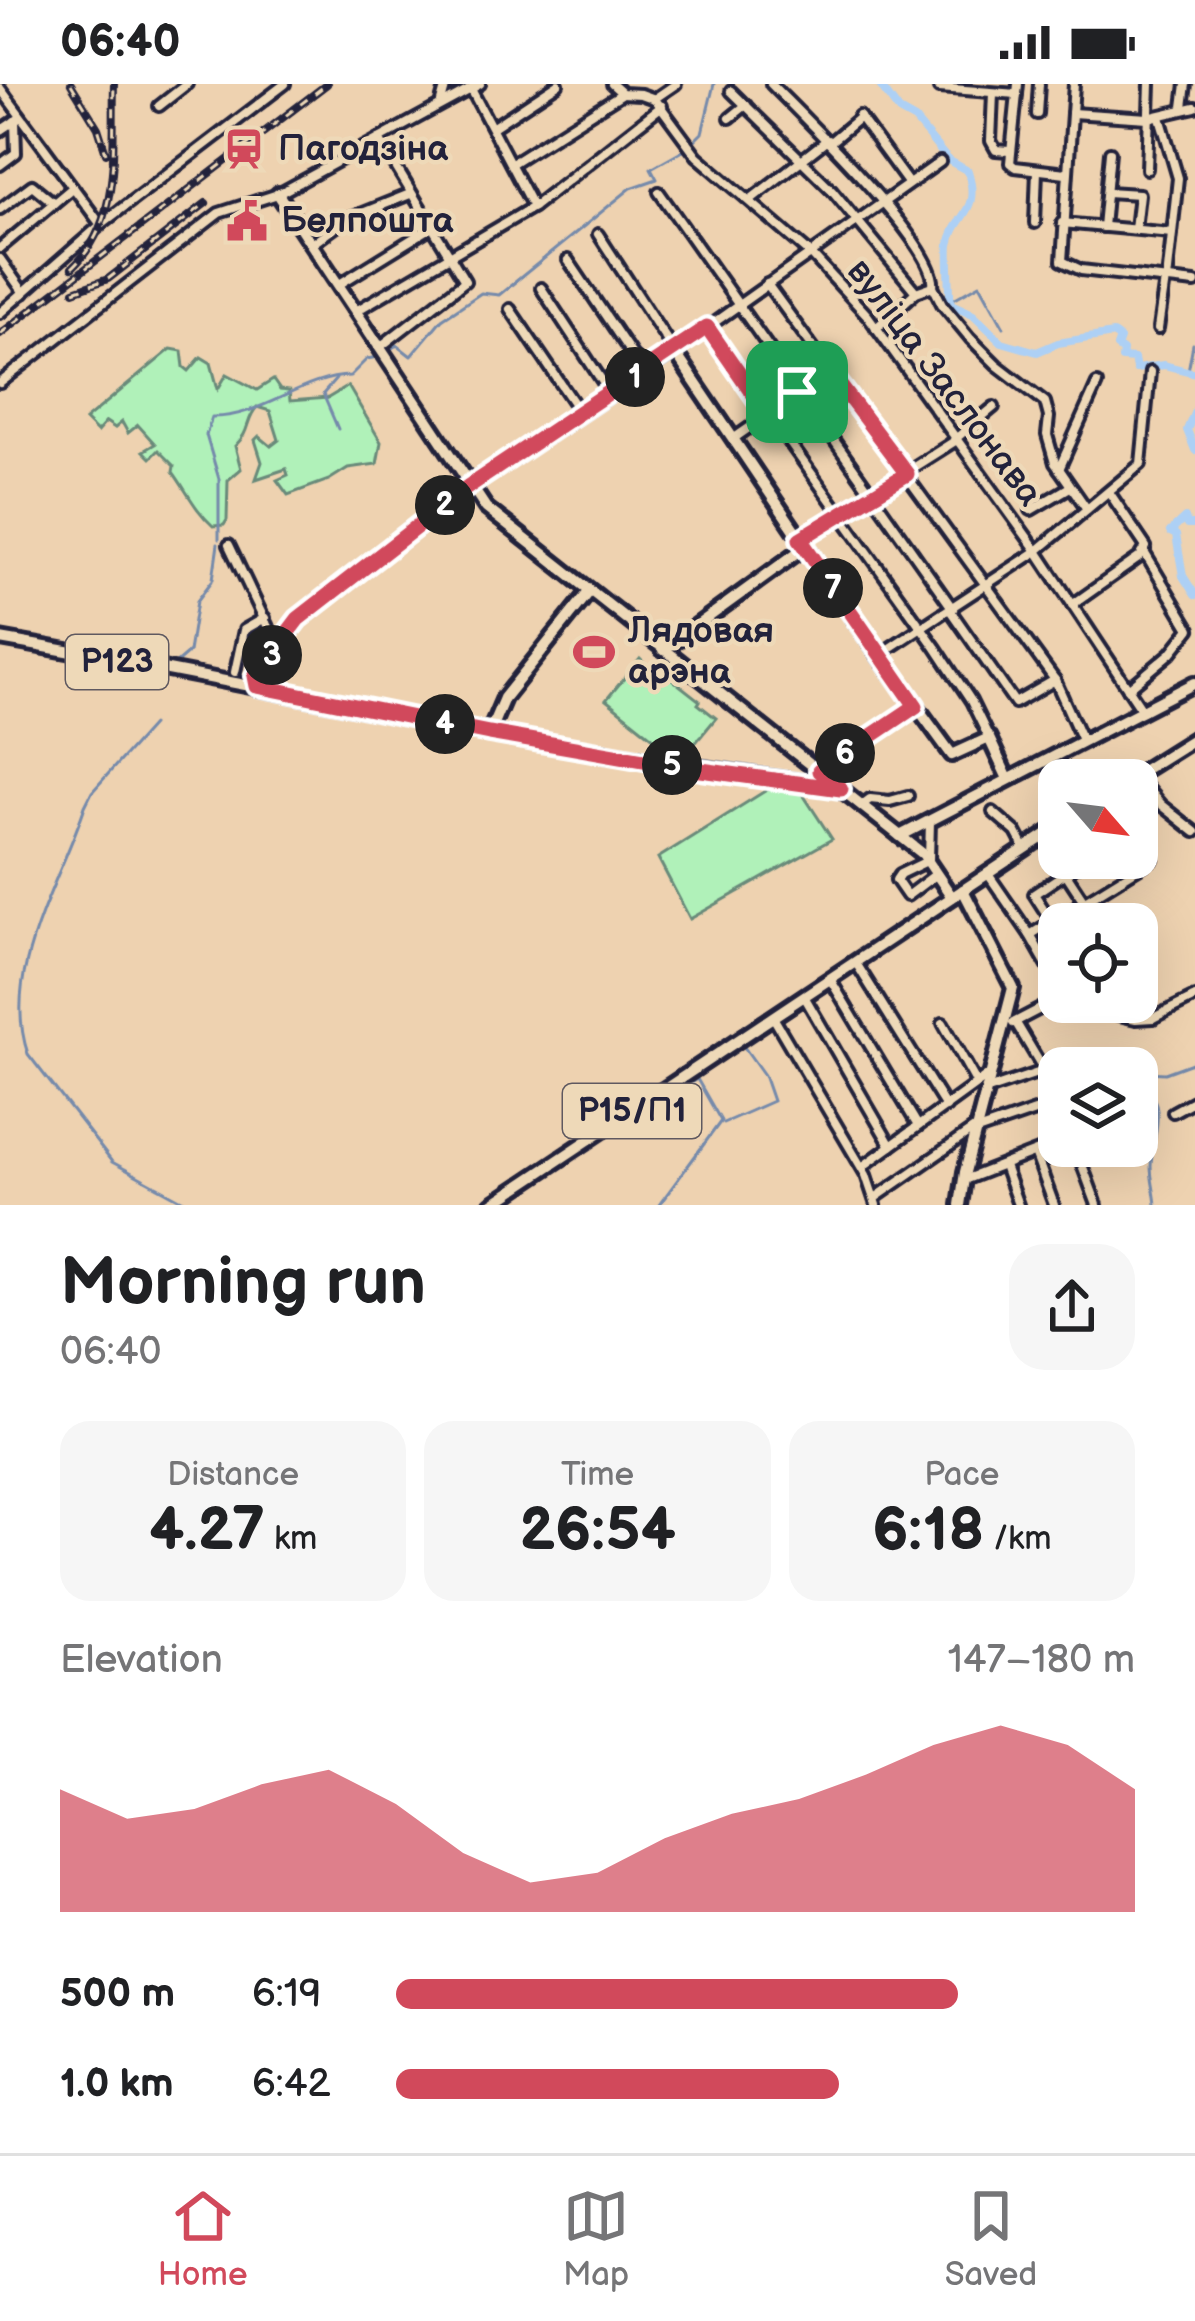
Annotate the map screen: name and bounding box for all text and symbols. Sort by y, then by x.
text: 06:40 [60,15,181,70]
station icon: Пагодзіна [221,126,267,172]
place label: Пагодзіна [278,128,449,171]
public building icon: Белпошта [224,198,270,244]
place label: Белпошта [281,200,455,243]
street label: вуліца Заслонава [837,251,1051,515]
pin [746,341,848,443]
pin: 1 [605,347,665,407]
text: 1 [628,357,642,397]
icon: arrive [764,359,830,425]
pin: 2 [415,475,475,535]
text: 2 [435,485,455,525]
pin: 7 [803,558,863,618]
text: 7 [824,568,842,608]
place label: Лядовая арэна [627,610,774,694]
pin: 3 [242,625,302,685]
sports icon: Лядовая арэна [571,629,617,675]
road number: Р123 [66,635,168,689]
text: 3 [262,635,282,675]
pin: 4 [415,694,475,754]
text: 4 [435,704,455,744]
pin: 6 [815,723,875,783]
text: 6 [835,733,855,773]
pin: 5 [642,735,702,795]
text: 5 [662,745,682,785]
north arrow [1038,759,1158,879]
map controls [1038,759,1158,1167]
button: locate [1038,903,1158,1023]
button: layers [1038,1047,1158,1167]
road number: Р15/П1 [563,1084,701,1138]
text: Morning run [60,1244,426,1323]
button: share [1009,1244,1135,1370]
text: 06:40 [60,1329,161,1376]
text: Distance [167,1455,299,1495]
text: Time [561,1455,634,1495]
text: Pace [924,1455,999,1495]
text: 4.27 [149,1495,265,1567]
text: 26:54 [519,1495,676,1567]
text: 6:18 [872,1495,984,1567]
text: km [265,1519,317,1559]
text: /km [984,1519,1052,1559]
text: Elevation [60,1637,223,1684]
text: 147–180 m [948,1637,1135,1684]
text: 500 m [60,1971,175,2018]
text: 6:19 [252,1971,321,2018]
text: 1.0 km [60,2061,174,2108]
text: 6:42 [252,2061,331,2108]
tab: Home [158,2183,247,2295]
tab: Map [563,2183,629,2295]
tab: Saved [945,2183,1037,2295]

